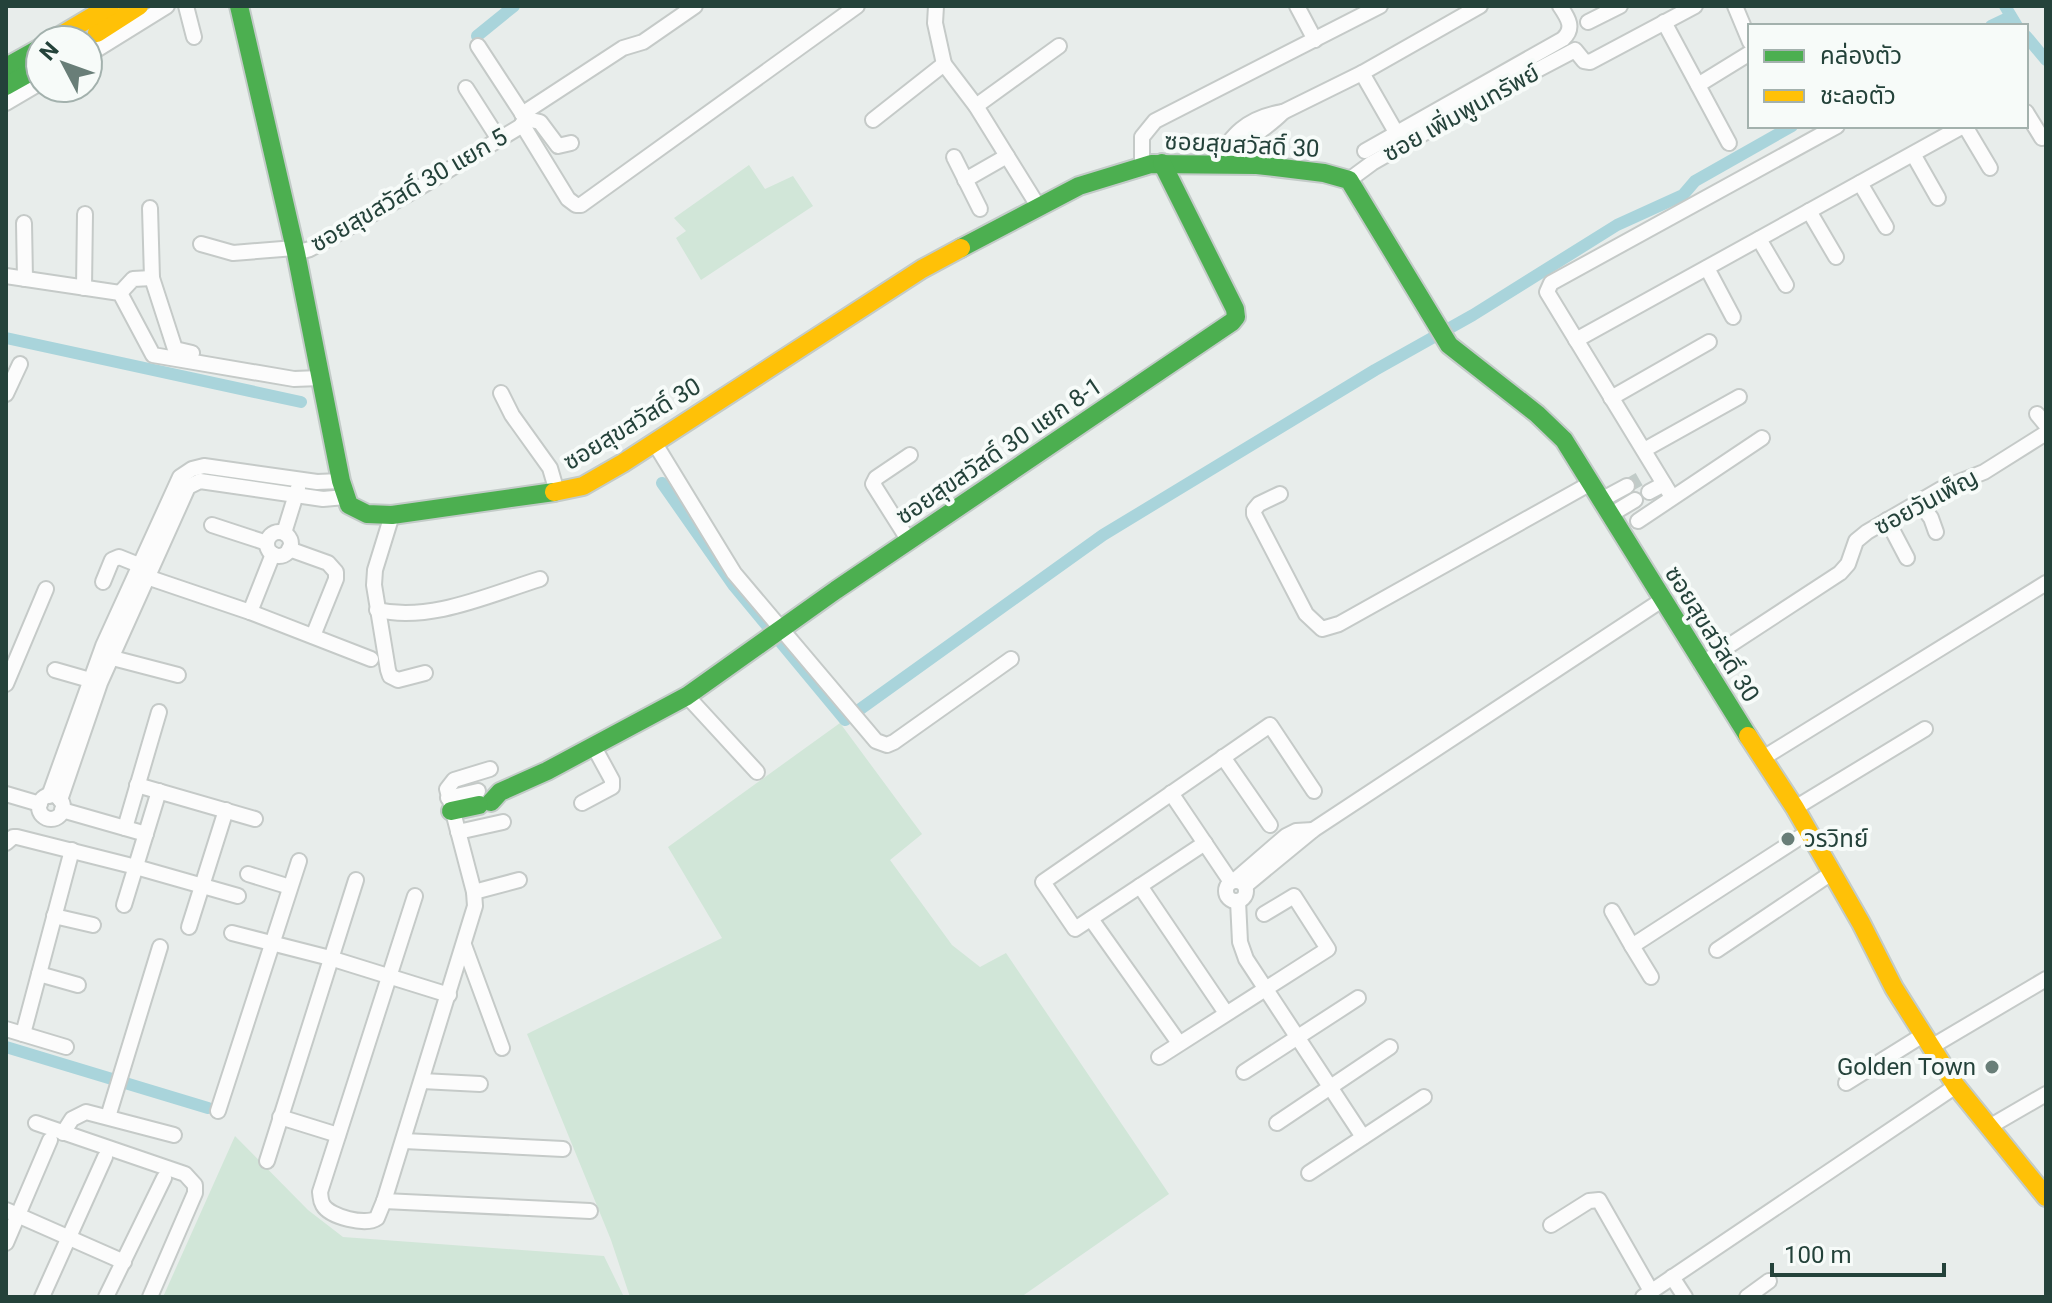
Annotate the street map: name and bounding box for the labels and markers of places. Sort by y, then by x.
place label: วรวิทย์ [1804,825,1868,853]
marker: วรวิทย์ [1779,830,1797,848]
place label: Golden Town [1837,1053,1976,1081]
marker: Golden Town [1983,1058,2001,1076]

